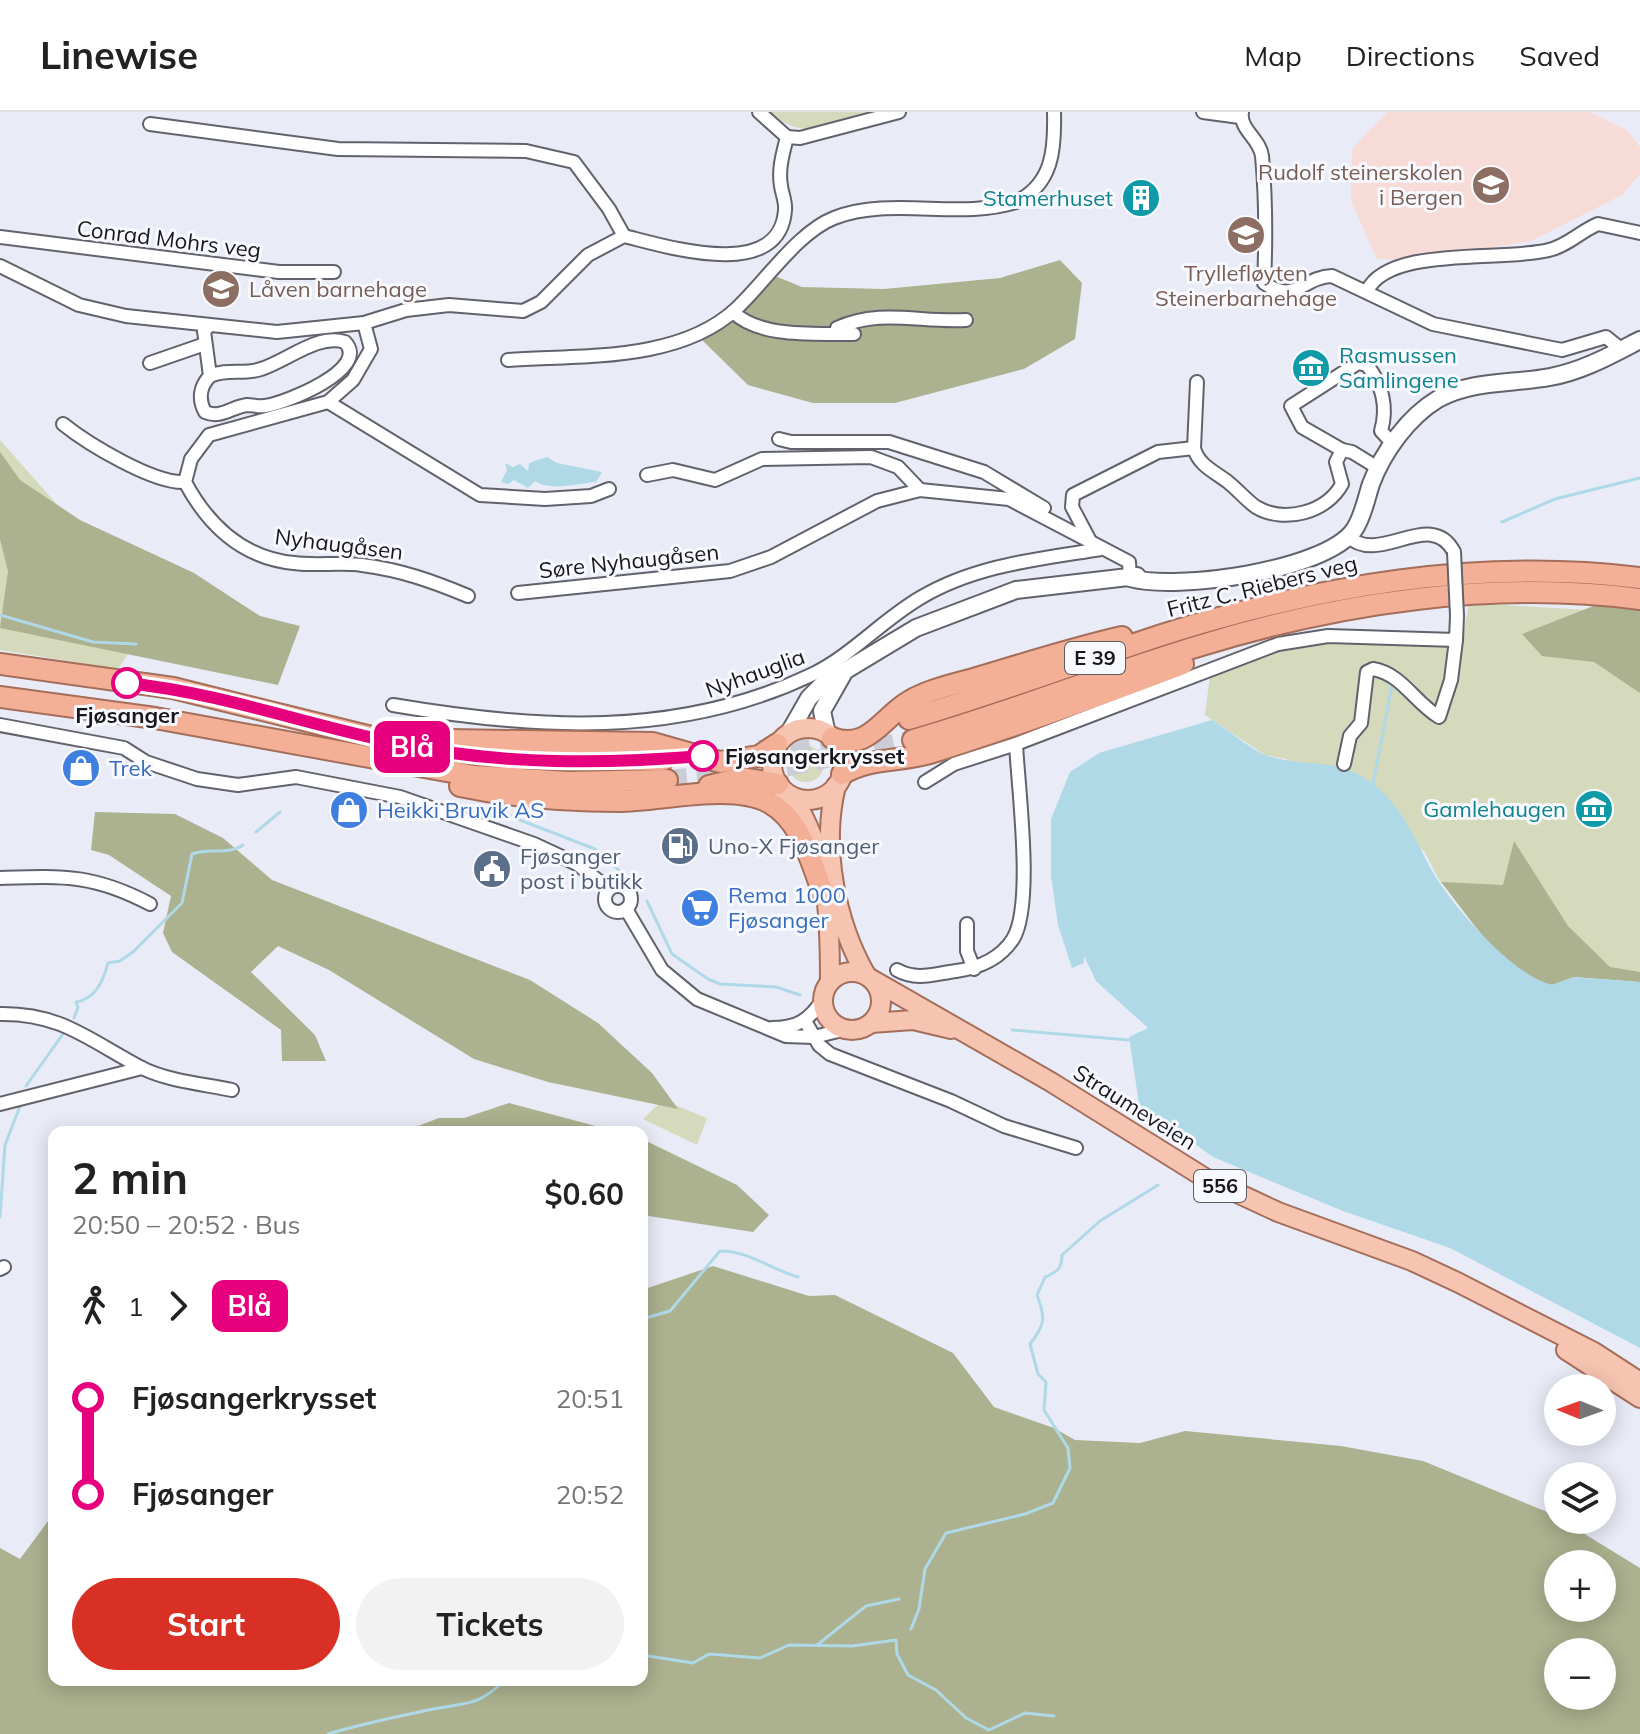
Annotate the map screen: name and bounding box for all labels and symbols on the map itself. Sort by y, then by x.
place label: Rudolf steinerskolen i Bergen [1258,158,1463,211]
school or university icon: Rudolf steinerskolen i Bergen [1470,164,1512,206]
building icon: Stamerhuset [1120,177,1162,219]
place label: Stamerhuset [983,184,1113,212]
street label: Conrad Mohrs veg [75,214,263,264]
school or university icon: Tryllefløyten Steinerbarnehage [1225,214,1267,256]
place label: Tryllefløyten Steinerbarnehage [1155,259,1337,312]
school or university icon: Låven barnehage [200,268,242,310]
place label: Låven barnehage [249,275,427,303]
place label: Rasmussen Samlingene [1339,341,1459,394]
museum icon: Rasmussen Samlingene [1290,347,1332,389]
street label: Nyhaugåsen [273,522,405,566]
street label: Søre Nyhaugåsen [538,538,720,584]
street label: Fritz C. Riebers veg [1164,549,1360,623]
street label: Nyhauglia [701,642,809,704]
road number: E 39 [1065,642,1125,674]
marker: Fjøsanger [112,668,142,698]
place label: Fjøsanger [75,701,179,729]
line badge: Blå [366,721,458,773]
marker: Fjøsangerkrysset [688,741,718,771]
place label: Fjøsangerkrysset [725,742,904,770]
shop icon: Trek [60,747,102,789]
place label: Trek [109,754,152,782]
museum icon: Gamlehaugen [1573,788,1615,830]
shop icon: Heikki Bruvik AS [328,789,370,831]
place label: Gamlehaugen [1423,795,1566,823]
place label: Heikki Bruvik AS [377,796,544,824]
fuel station icon: Uno-X Fjøsanger [659,825,701,867]
place label: Uno-X Fjøsanger [708,832,879,860]
place label: Fjøsanger post i butikk [520,842,643,895]
public building icon: Fjøsanger post i butikk [471,848,513,890]
place label: Rema 1000 Fjøsanger [728,881,846,934]
supermarket icon: Rema 1000 Fjøsanger [679,887,721,929]
street label: Straumeveien [1068,1058,1202,1156]
road number: 556 [1194,1170,1246,1202]
north arrow [1544,1374,1616,1446]

